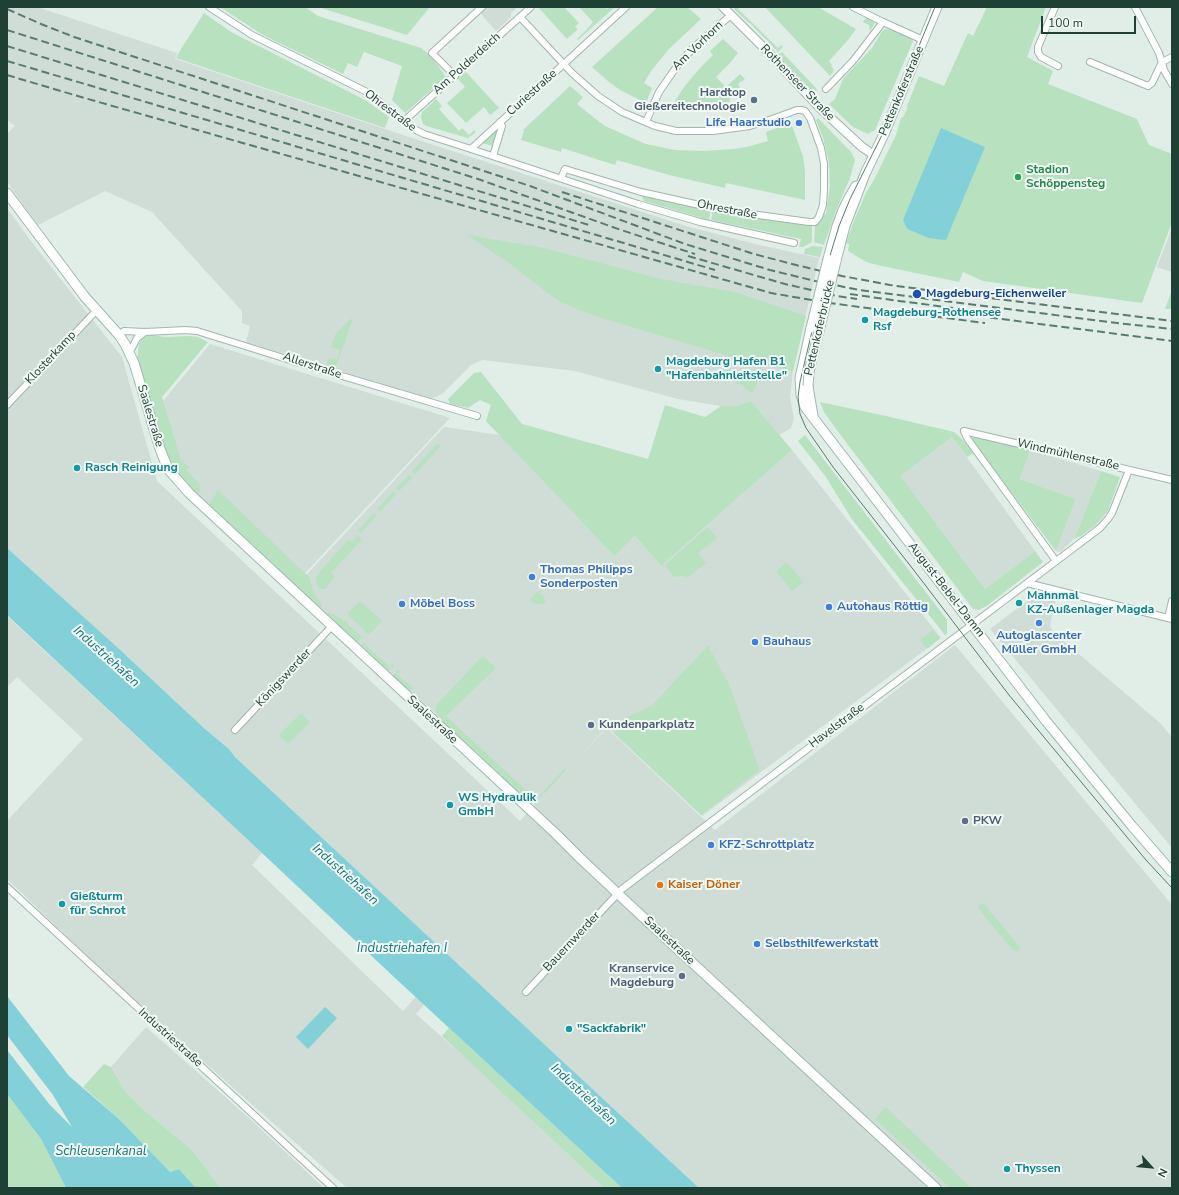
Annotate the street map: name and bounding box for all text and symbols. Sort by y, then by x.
scale bar [1043,8,1138,34]
text: 100 m [1048,15,1083,31]
street label: Am Vorhorn [670,18,726,74]
street label: Am Polderdeich [430,30,504,98]
street label: Rothenseer Straße [757,42,837,124]
street label: Pettenkoferstraße [877,44,927,138]
street label: Curiestraße [504,67,560,119]
place label: Hardtop Gießereitechnologie [634,86,746,114]
street label: Ohrestraße [361,87,419,135]
marker: Hardtop Gießereitechnologie [749,95,759,105]
place label: Life Haarstudio [706,116,791,130]
marker: Life Haarstudio [794,118,804,128]
place label: Stadion Schöppensteg [1026,163,1105,191]
marker: Stadion Schöppensteg [1013,172,1023,182]
street label: Ohrestraße [696,197,758,223]
street label: Pettenkoferbrücke [802,279,838,377]
place label: Magdeburg-Eichenweiler [926,287,1066,301]
marker: Magdeburg-Eichenweiler [911,288,923,300]
place label: Magdeburg-Rothensee Rsf [873,306,1001,334]
marker: Magdeburg-Rothensee Rsf [860,315,870,325]
street label: Klosterkamp [23,328,79,388]
street label: Allerstraße [281,350,343,382]
place label: Magdeburg Hafen B1 "Hafenbahnleitstelle" [666,355,787,383]
marker: Magdeburg Hafen B1 "Hafenbahnleitstelle" [653,364,663,374]
street label: Saalestraße [134,383,166,449]
street label: Windmühlenstraße [1015,436,1121,474]
place label: Rasch Reinigung [85,461,178,475]
marker: Rasch Reinigung [72,463,82,473]
street label: August-Bebel-Damm [905,540,987,640]
place label: Thomas Philipps Sonderposten [540,563,633,591]
marker: Thomas Philipps Sonderposten [527,572,537,582]
place label: Mahnmal KZ-Außenlager Magda [1027,589,1154,617]
place label: Möbel Boss [410,597,475,611]
marker: Mahnmal KZ-Außenlager Magda [1014,598,1024,608]
marker: Möbel Boss [397,599,407,609]
place label: Autohaus Röttig [837,600,928,614]
marker: Autohaus Röttig [824,602,834,612]
marker: Autoglascenter Müller GmbH [1034,618,1044,628]
water label: Industriehafen [70,623,142,691]
place label: Autoglascenter Müller GmbH [996,629,1082,657]
place label: Bauhaus [763,635,811,649]
marker: Bauhaus [750,637,760,647]
street label: Königswerder [253,646,315,710]
street label: Saalestraße [404,693,460,747]
street label: Havelstraße [806,700,868,752]
place label: Kundenparkplatz [599,718,694,732]
marker: Kundenparkplatz [586,720,596,730]
place label: WS Hydraulik GmbH [458,791,536,819]
marker: WS Hydraulik GmbH [445,800,455,810]
place label: PKW [973,814,1002,828]
marker: PKW [960,816,970,826]
place label: KFZ-Schrottplatz [719,838,814,852]
marker: KFZ-Schrottplatz [706,840,716,850]
water label: Industriehafen [309,841,381,909]
place label: Kaiser Döner [668,878,740,892]
marker: Kaiser Döner [655,880,665,890]
place label: Gießturm für Schrot [70,890,126,918]
marker: Gießturm für Schrot [57,899,67,909]
street label: Bauernwerder [541,909,603,975]
street label: Saalestraße [641,914,697,968]
place label: Selbsthilfewerkstatt [765,937,878,951]
marker: Selbsthilfewerkstatt [752,939,762,949]
water label: Industriehafen I [357,941,447,957]
place label: Kranservice Magdeburg [609,962,674,990]
marker: Kranservice Magdeburg [677,971,687,981]
street label: Industriestraße [135,1005,205,1071]
place label: "Sackfabrik" [577,1022,646,1036]
marker: "Sackfabrik" [564,1024,574,1034]
water label: Industriehafen [547,1061,619,1129]
water label: Schleusenkanal [55,1144,147,1160]
north arrow [1131,1147,1171,1187]
place label: Thyssen [1015,1162,1061,1176]
marker: Thyssen [1002,1164,1012,1174]
text: N [1154,1166,1171,1180]

